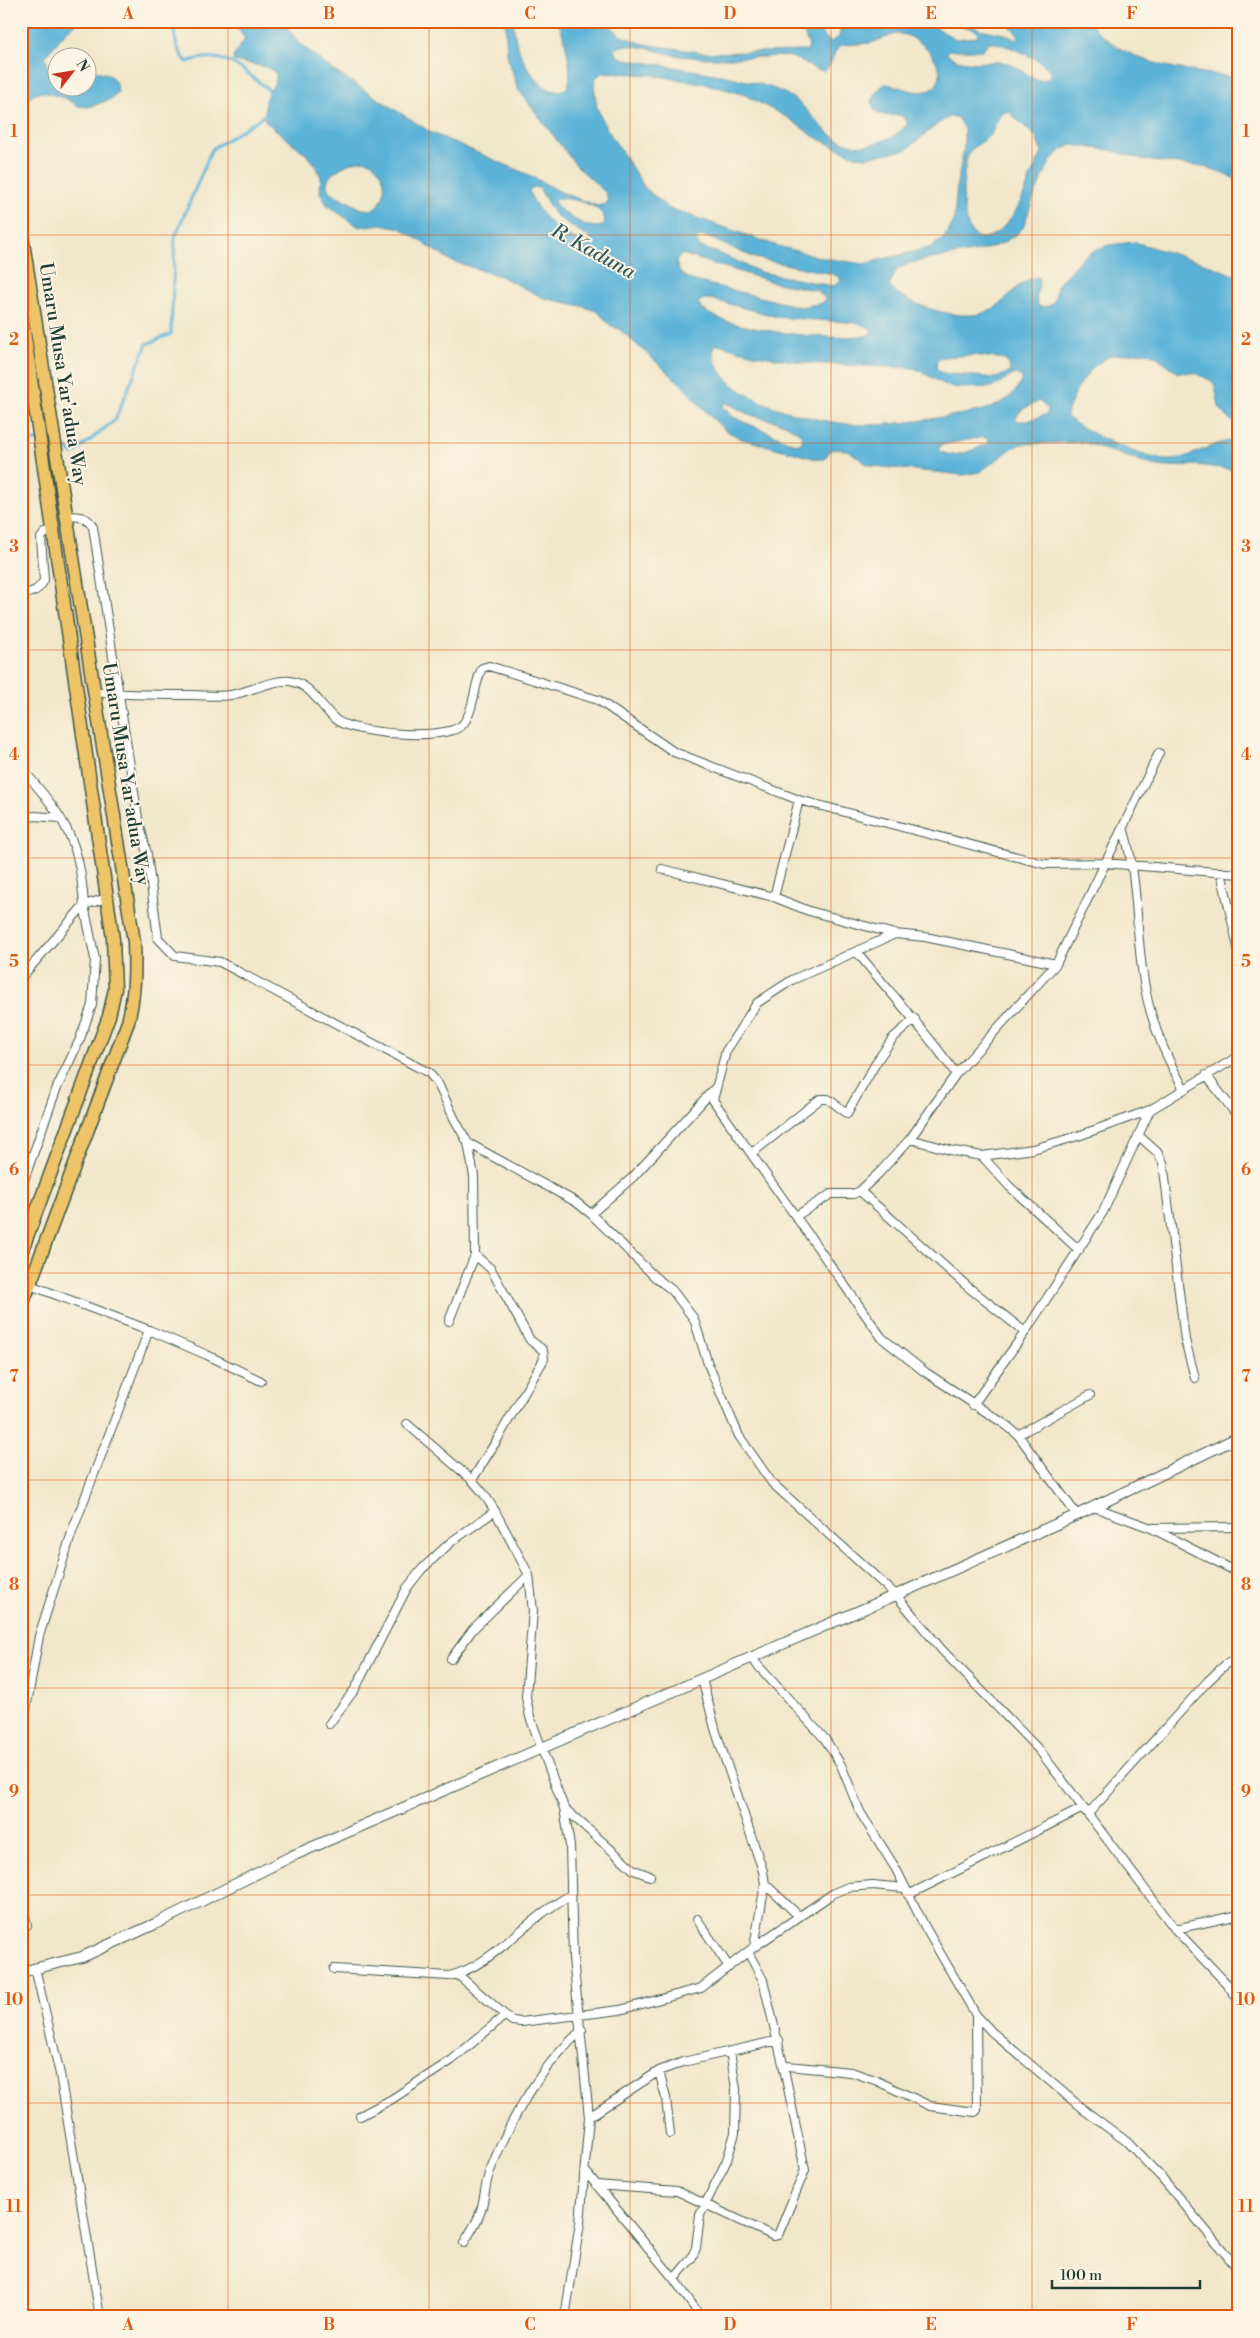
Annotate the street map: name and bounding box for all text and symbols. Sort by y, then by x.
text: A [121,4,134,24]
text: B [323,4,335,24]
text: C [524,4,536,24]
text: D [724,4,737,24]
text: E [925,4,937,24]
text: F [1126,4,1138,24]
north arrow [48,48,98,98]
text: N [72,56,93,75]
text: 1 [10,122,18,142]
text: 1 [1242,122,1250,142]
water label: R. Kaduna [546,218,640,286]
street label: Umaru Musa Yar'adua Way [33,261,93,488]
text: 2 [9,330,19,350]
text: 2 [1241,330,1251,350]
text: 3 [9,537,19,557]
text: 3 [1241,537,1251,557]
street label: Umaru Musa Yar'adua Way [96,661,156,888]
text: 4 [9,745,20,765]
text: 4 [1241,745,1252,765]
text: 5 [9,952,19,972]
text: 5 [1241,952,1251,972]
text: 6 [9,1160,19,1180]
text: 6 [1241,1160,1251,1180]
text: 7 [9,1367,19,1387]
text: 7 [1241,1367,1251,1387]
text: 8 [9,1575,19,1595]
text: 8 [1241,1575,1251,1595]
text: 9 [9,1782,19,1802]
text: 9 [1241,1782,1251,1802]
text: 10 [5,1990,23,2010]
text: 10 [1237,1990,1255,2010]
text: 11 [6,2197,22,2217]
text: 11 [1238,2197,1254,2217]
scale bar [1052,2258,1200,2290]
text: 100 m [1060,2266,1102,2285]
text: A [121,2315,134,2335]
text: B [323,2315,335,2335]
text: C [524,2315,536,2335]
text: D [724,2315,737,2335]
text: E [925,2315,937,2335]
text: F [1126,2315,1138,2335]

